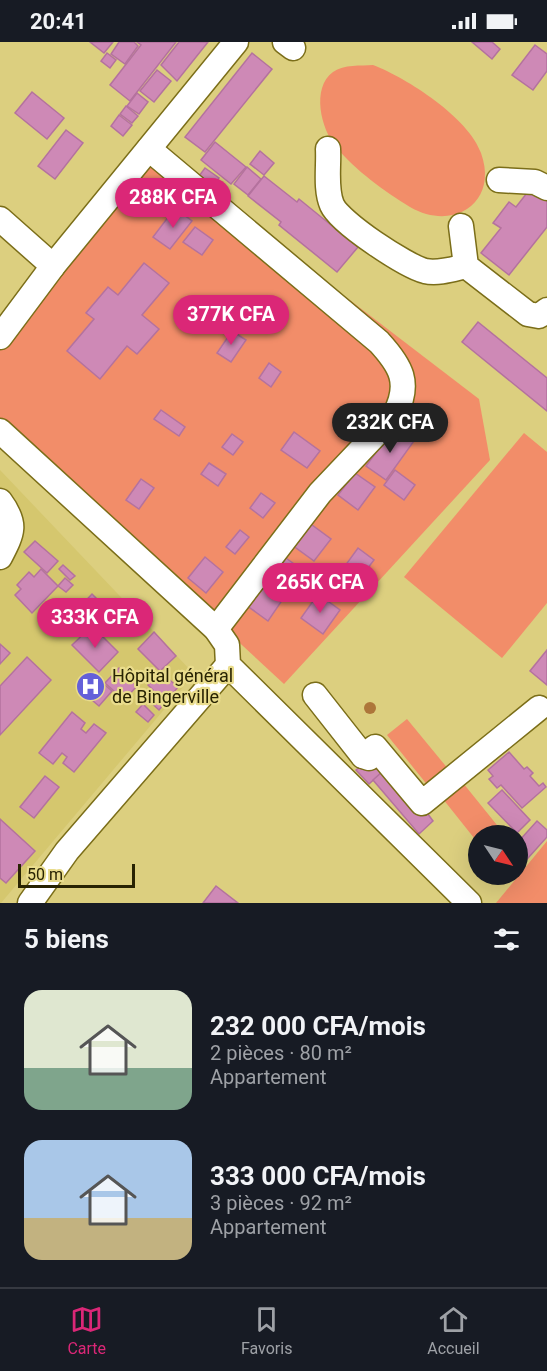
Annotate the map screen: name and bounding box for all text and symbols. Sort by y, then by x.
text: 20:41 [30,9,87,34]
pin: 288K CFA [111,178,235,229]
text: 288K CFA [129,185,217,209]
pin: 377K CFA [169,295,293,346]
text: 377K CFA [187,302,275,326]
pin: 232K CFA [328,403,452,454]
text: 232K CFA [346,410,434,434]
pin: 265K CFA [258,563,382,614]
text: 265K CFA [276,570,364,594]
pin: 333K CFA [33,598,157,649]
text: 333K CFA [51,605,139,629]
place label: Hôpital général de Bingerville [112,665,233,707]
hospital icon: Hôpital général de Bingerville [75,670,107,702]
north arrow [468,825,528,885]
map controls [468,825,528,885]
scale bar [18,861,135,888]
text: 50 m [27,865,63,884]
icon: filters [490,923,523,956]
text: 5 biens [24,924,109,954]
text: 232 000 CFA/mois [210,1011,426,1041]
icon: home [72,1014,144,1086]
text: 2 pièces · 80 m² [210,1041,352,1065]
text: Appartement [210,1065,327,1089]
text: 333 000 CFA/mois [210,1161,426,1191]
icon: home [72,1164,144,1236]
text: 3 pièces · 92 m² [210,1191,352,1215]
text: Appartement [210,1215,327,1239]
tab: Carte [67,1303,106,1358]
tab: Favoris [241,1303,292,1358]
tab: Accueil [427,1303,480,1358]

